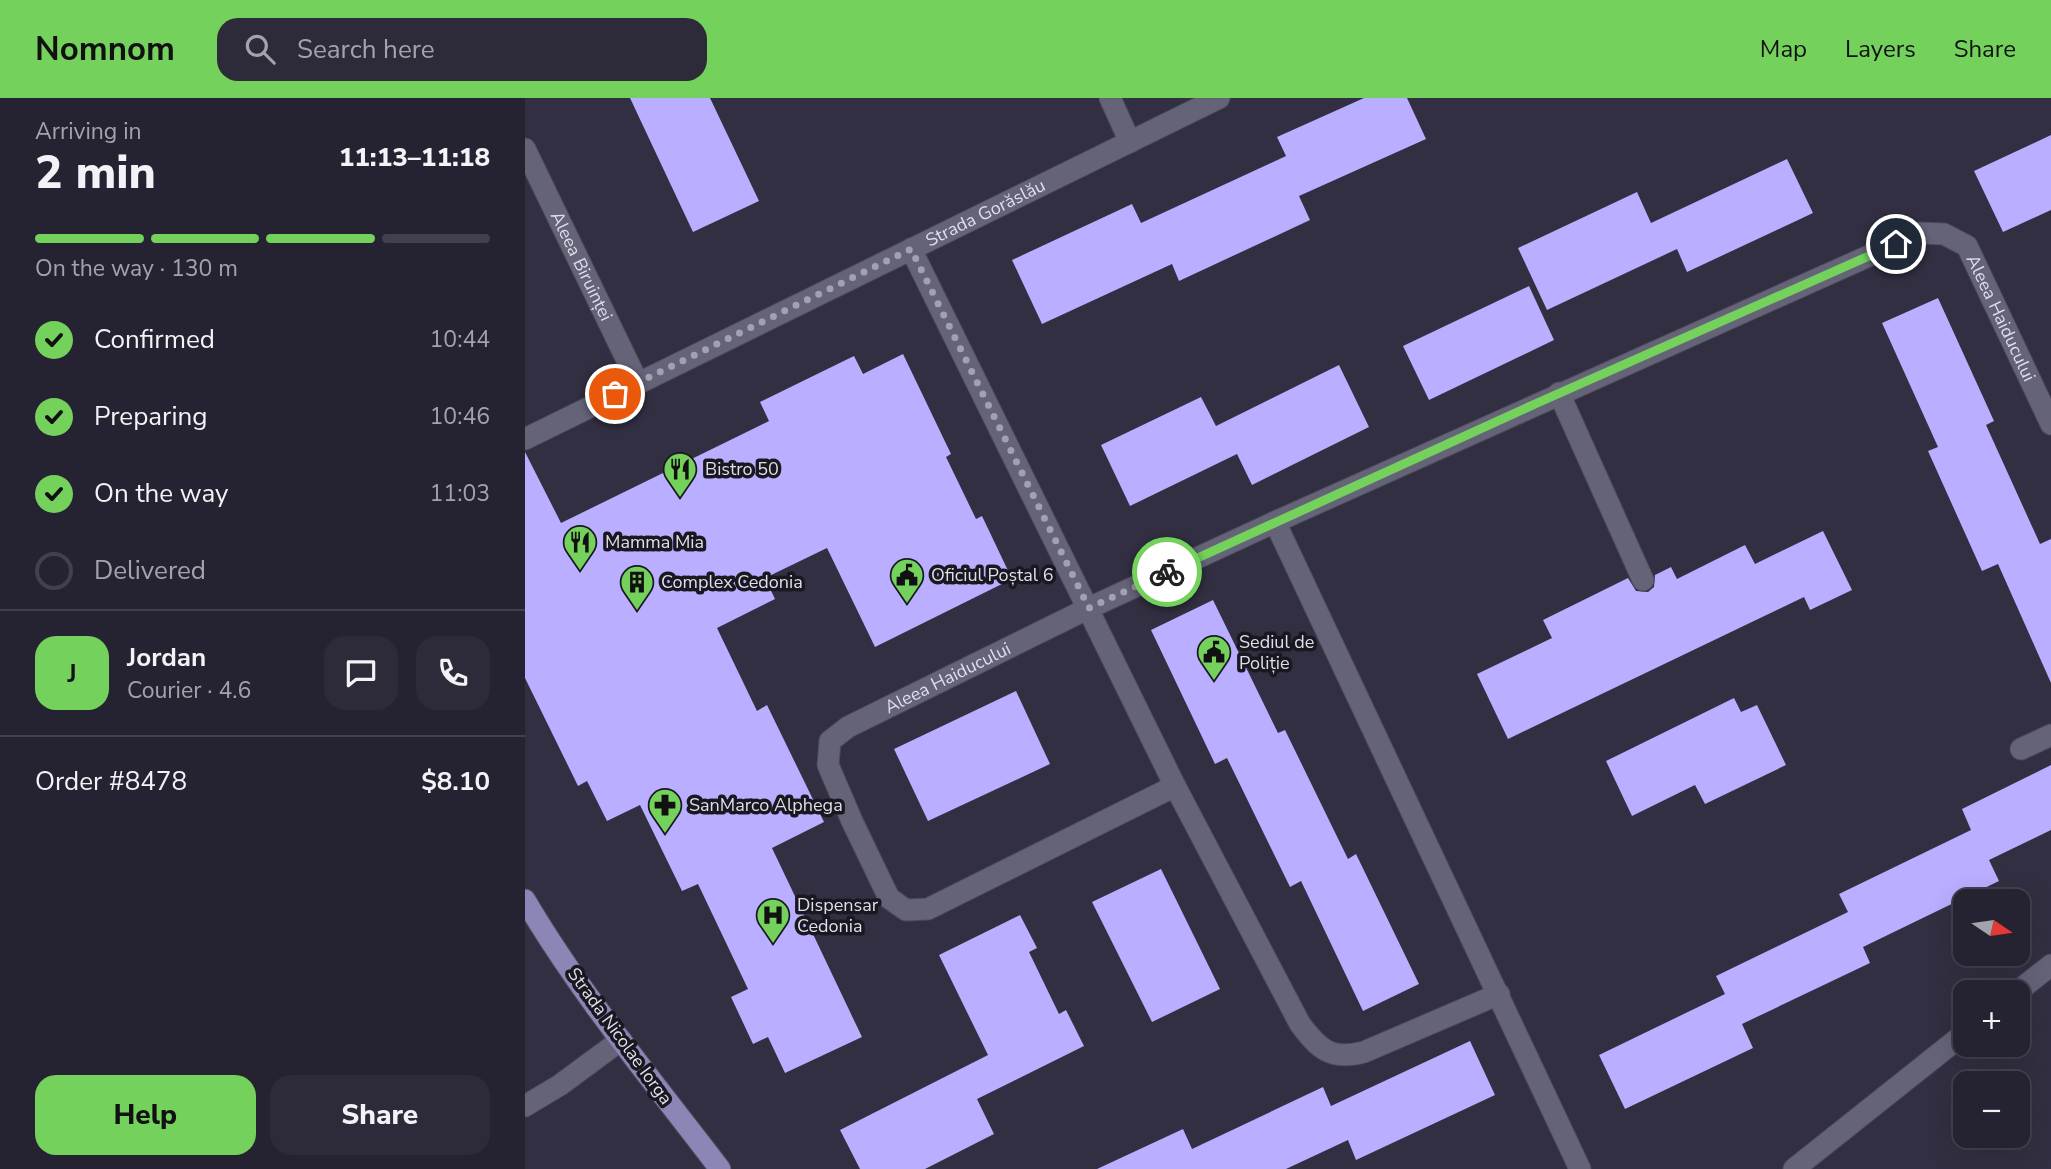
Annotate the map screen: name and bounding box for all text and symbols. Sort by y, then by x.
search box [217,18,707,81]
text: Nomnom [35,27,175,72]
icon: search [241,30,279,68]
text: Search here [297,32,435,67]
text: Map [1760,33,1807,65]
text: Layers [1845,33,1916,65]
text: Share [1954,33,2016,65]
text: Arriving in [35,116,142,147]
text: 11:13–11:18 [339,140,490,175]
text: 2 min [35,141,156,204]
street label: Strada Gorăslău [922,173,1049,252]
street label: Aleea Biruinței [545,207,618,325]
pin [1866,214,1926,274]
icon: home [1877,225,1915,263]
street label: Aleea Haiducului [1961,250,2041,385]
text: On the way · 130 m [35,253,238,284]
icon: check [35,321,73,359]
text: Confirmed [94,322,215,357]
text: 10:44 [430,324,490,355]
pin [585,364,645,424]
icon: bag [596,375,634,413]
icon: check [35,398,73,436]
text: Preparing [94,399,207,434]
text: 10:46 [430,401,490,432]
restaurant icon: Bistro 50 [661,450,699,499]
place label: Bistro 50 [705,457,779,481]
icon: check [35,475,73,513]
text: On the way [94,476,228,511]
text: 11:03 [430,478,490,509]
restaurant icon: Mamma Mia [561,523,599,572]
place label: Mamma Mia [605,530,704,554]
courier [1132,537,1202,607]
text: Delivered [94,553,206,588]
icon: bike [1148,553,1186,591]
public building icon: Oficiul Poștal 6 [888,556,926,605]
building icon: Complex Cedonia [618,563,656,612]
place label: Oficiul Poștal 6 [931,563,1054,587]
place label: Complex Cedonia [661,570,803,594]
place label: Sediul de Poliție [1239,630,1314,675]
public building icon: Sediul de Poliție [1195,633,1233,682]
button: chat [324,636,398,710]
button: phone [416,636,490,710]
street label: Aleea Haiducului [880,637,1015,719]
text: Jordan [127,640,206,675]
text: J [67,656,77,691]
text: Courier · 4.6 [127,675,251,706]
text: Order #8478 [35,764,187,799]
text: $8.10 [421,764,490,799]
pharmacy icon: SanMarco Alphega [646,786,684,835]
place label: SanMarco Alphega [689,793,843,817]
north arrow [1953,889,2030,966]
map controls [1953,889,2030,1148]
place label: Dispensar Cedonia [797,893,879,938]
hospital icon: Dispensar Cedonia [754,896,792,945]
street label: Strada Nicolae Iorga [562,963,678,1109]
button: + [1953,980,2030,1057]
button: − [1953,1071,2030,1148]
button: Help [35,1075,256,1155]
button: Share [270,1075,490,1155]

